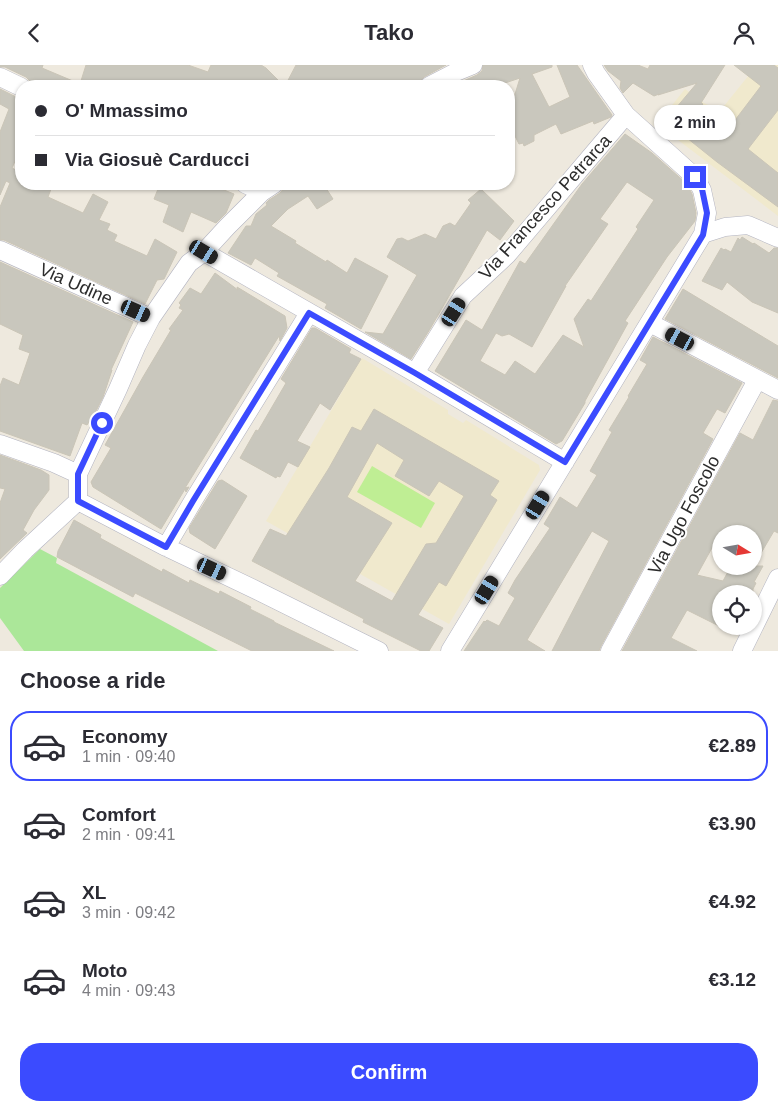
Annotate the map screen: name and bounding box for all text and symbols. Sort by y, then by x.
icon: back [20,19,48,47]
icon: person [730,19,758,47]
text: Tako [364,20,414,45]
text: O' Mmassimo [65,100,188,121]
callout: 2 min [654,104,736,139]
text: 2 min [674,114,716,131]
street label: Via Francesco Petrarca [475,130,616,283]
text: Via Giosuè Carducci [65,149,249,170]
route end [684,166,706,188]
car [187,238,220,266]
street label: Via Udine [36,259,116,309]
car [439,295,468,329]
car [119,298,152,324]
car [663,325,696,353]
route start [91,412,113,434]
street label: Via Ugo Foscolo [644,452,724,578]
car [523,488,552,522]
north arrow [712,525,762,575]
map controls [712,525,762,635]
car [195,556,228,582]
car [472,573,501,607]
button: locate [712,585,762,635]
text: Choose a ride [20,668,165,693]
icon: car [22,724,67,769]
text: Economy [82,726,168,747]
text: €2.89 [708,735,756,756]
text: 1 min · 09:40 [82,748,175,765]
icon: car [22,802,67,847]
text: Comfort [82,804,156,825]
text: €3.90 [708,813,756,834]
text: 2 min · 09:41 [82,826,175,843]
icon: car [22,880,67,925]
text: XL [82,882,106,903]
text: €4.92 [708,891,756,912]
text: 3 min · 09:42 [82,904,175,921]
icon: car [22,958,67,1003]
text: Moto [82,960,127,981]
text: €3.12 [708,969,756,990]
text: 4 min · 09:43 [82,982,175,999]
button: Confirm [20,1043,758,1101]

